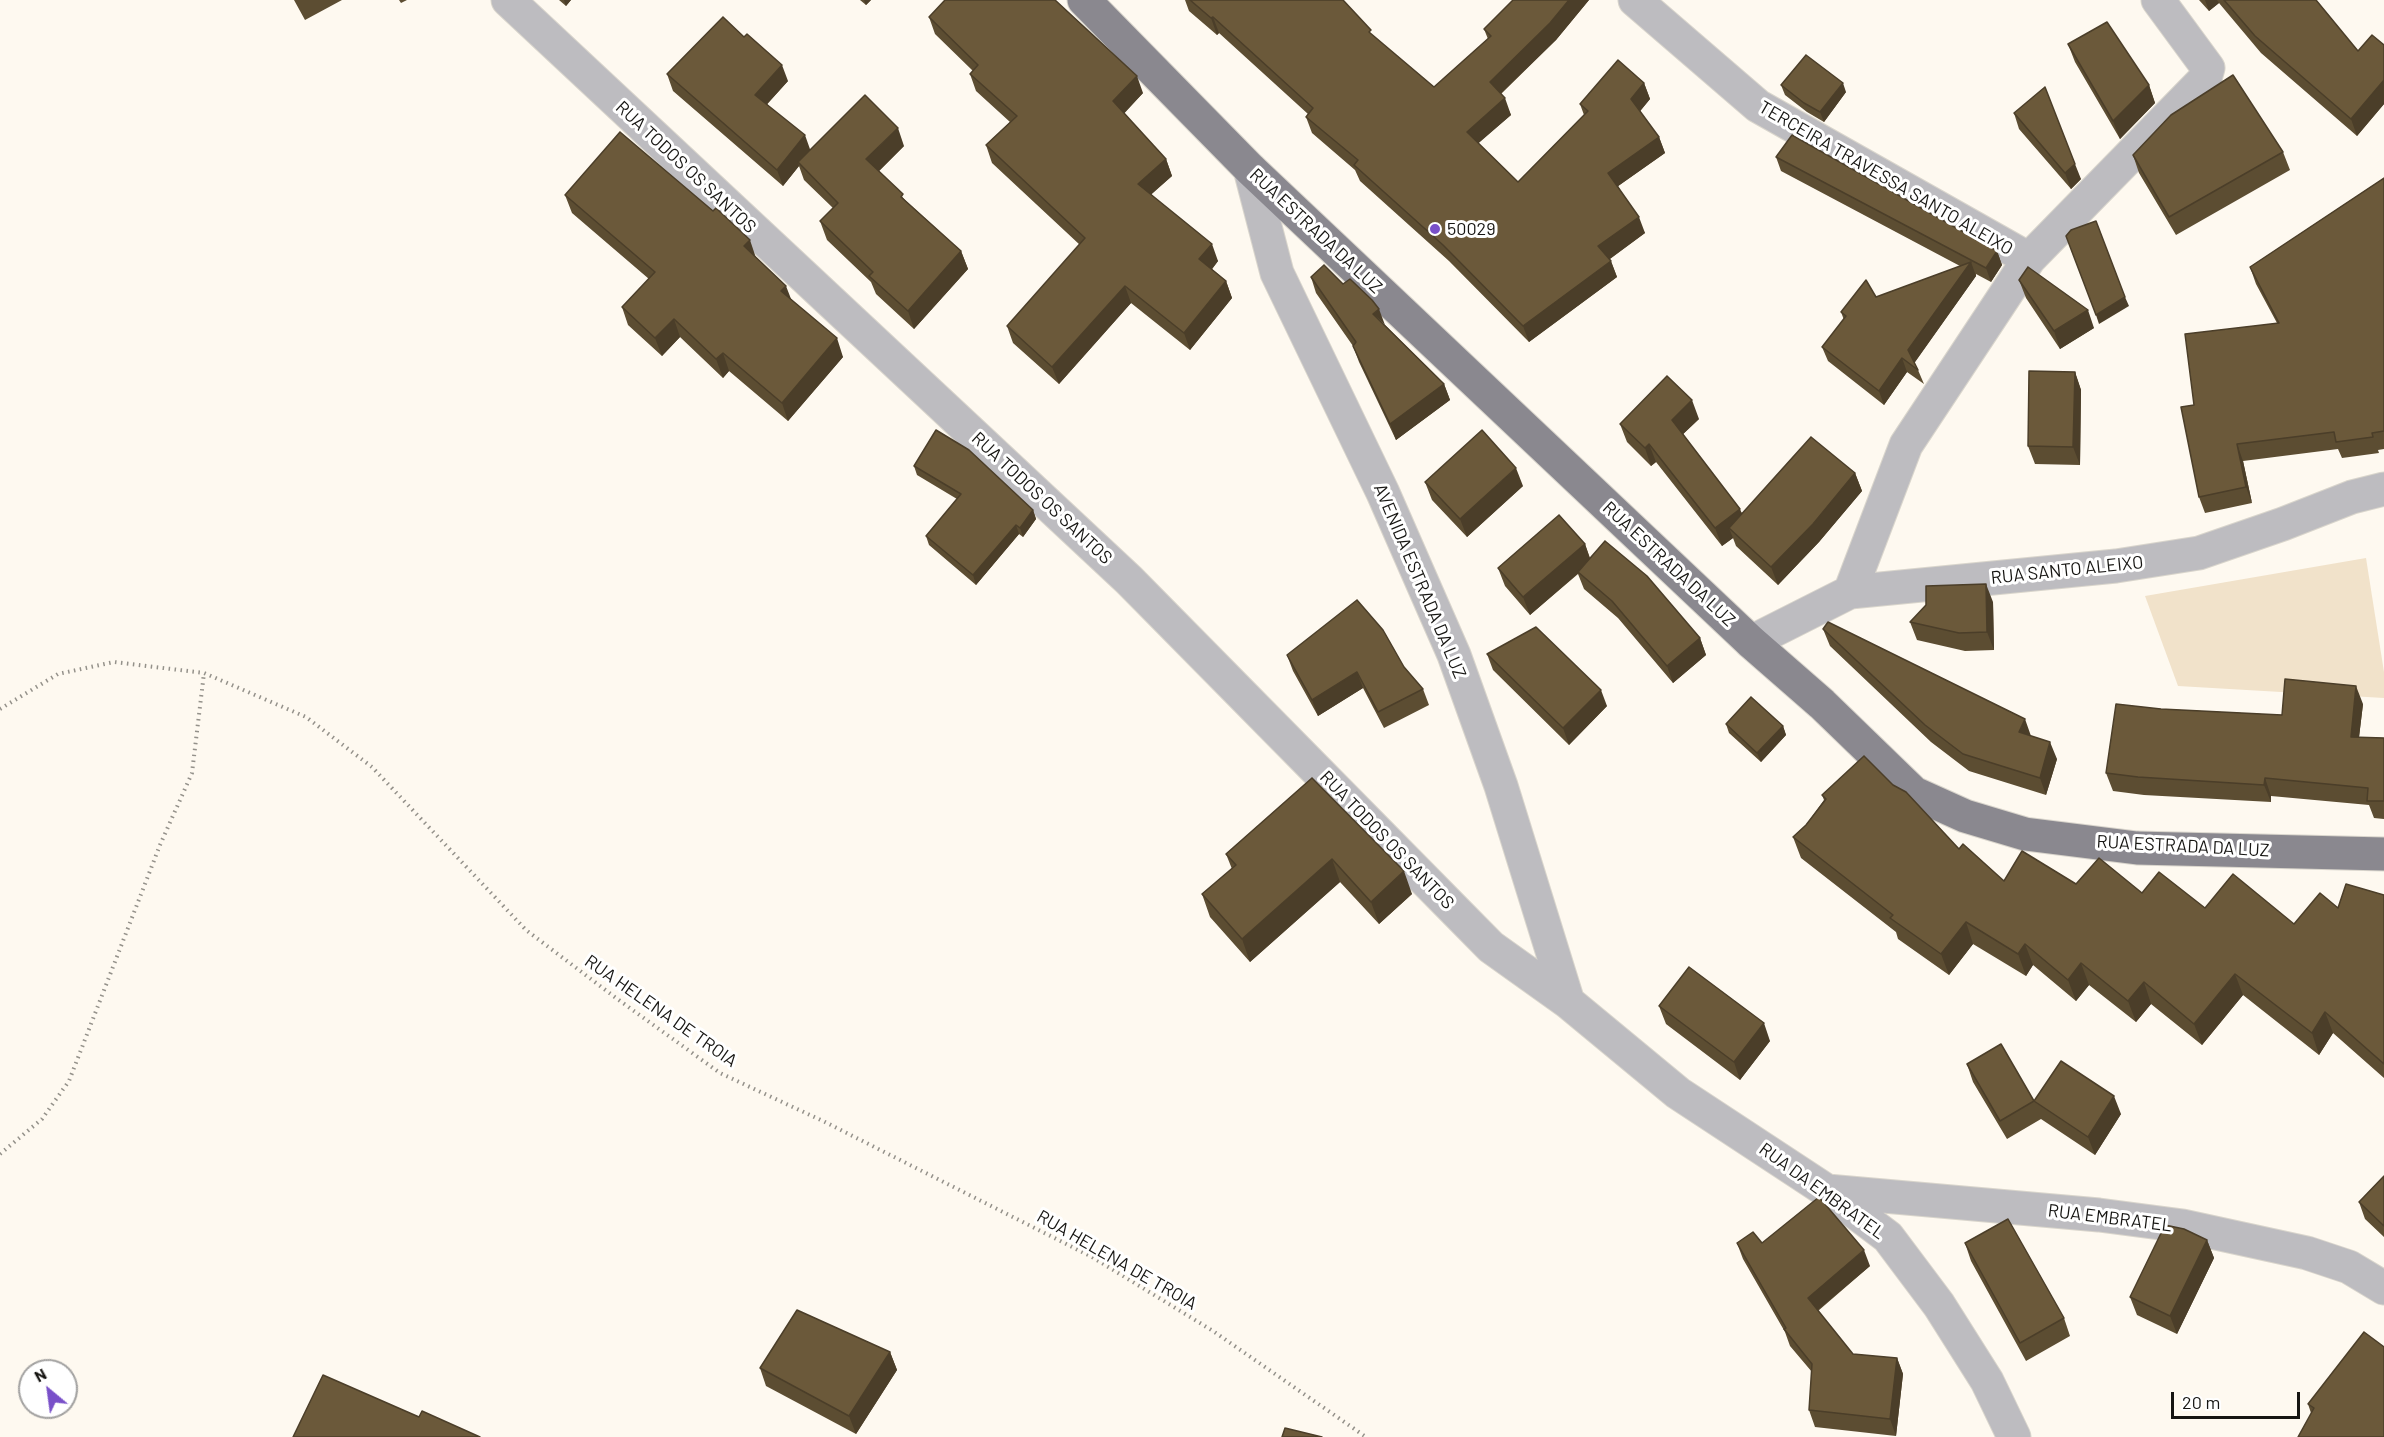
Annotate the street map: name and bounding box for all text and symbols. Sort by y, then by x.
street label: RUA TODOS OS SANTOS [611,96,761,238]
street label: TERCEIRA TRAVESSA SANTO ALEIXO [1755,96,2017,260]
street label: RUA ESTRADA DA LUZ [1245,164,1387,298]
place label: 50029 [1447,218,1496,240]
marker: 50029 [1428,222,1442,236]
street label: RUA TODOS OS SANTOS [967,427,1117,569]
street label: AVENIDA ESTRADA DA LUZ [1369,480,1471,682]
street label: RUA ESTRADA DA LUZ [1598,497,1740,631]
street label: RUA SANTO ALEIXO [1990,551,2144,589]
street label: RUA TODOS OS SANTOS [1315,766,1459,914]
street label: RUA ESTRADA DA LUZ [2096,831,2270,861]
street label: RUA HELENA DE TROIA [581,950,741,1072]
street label: RUA DA EMBRATEL [1755,1138,1889,1244]
street label: RUA EMBRATEL [2047,1200,2173,1236]
street label: RUA HELENA DE TROIA [1033,1205,1201,1315]
north arrow [18,1359,78,1419]
text: N [31,1364,49,1385]
scale bar [2174,1380,2303,1418]
text: 20 m [2182,1391,2220,1413]

